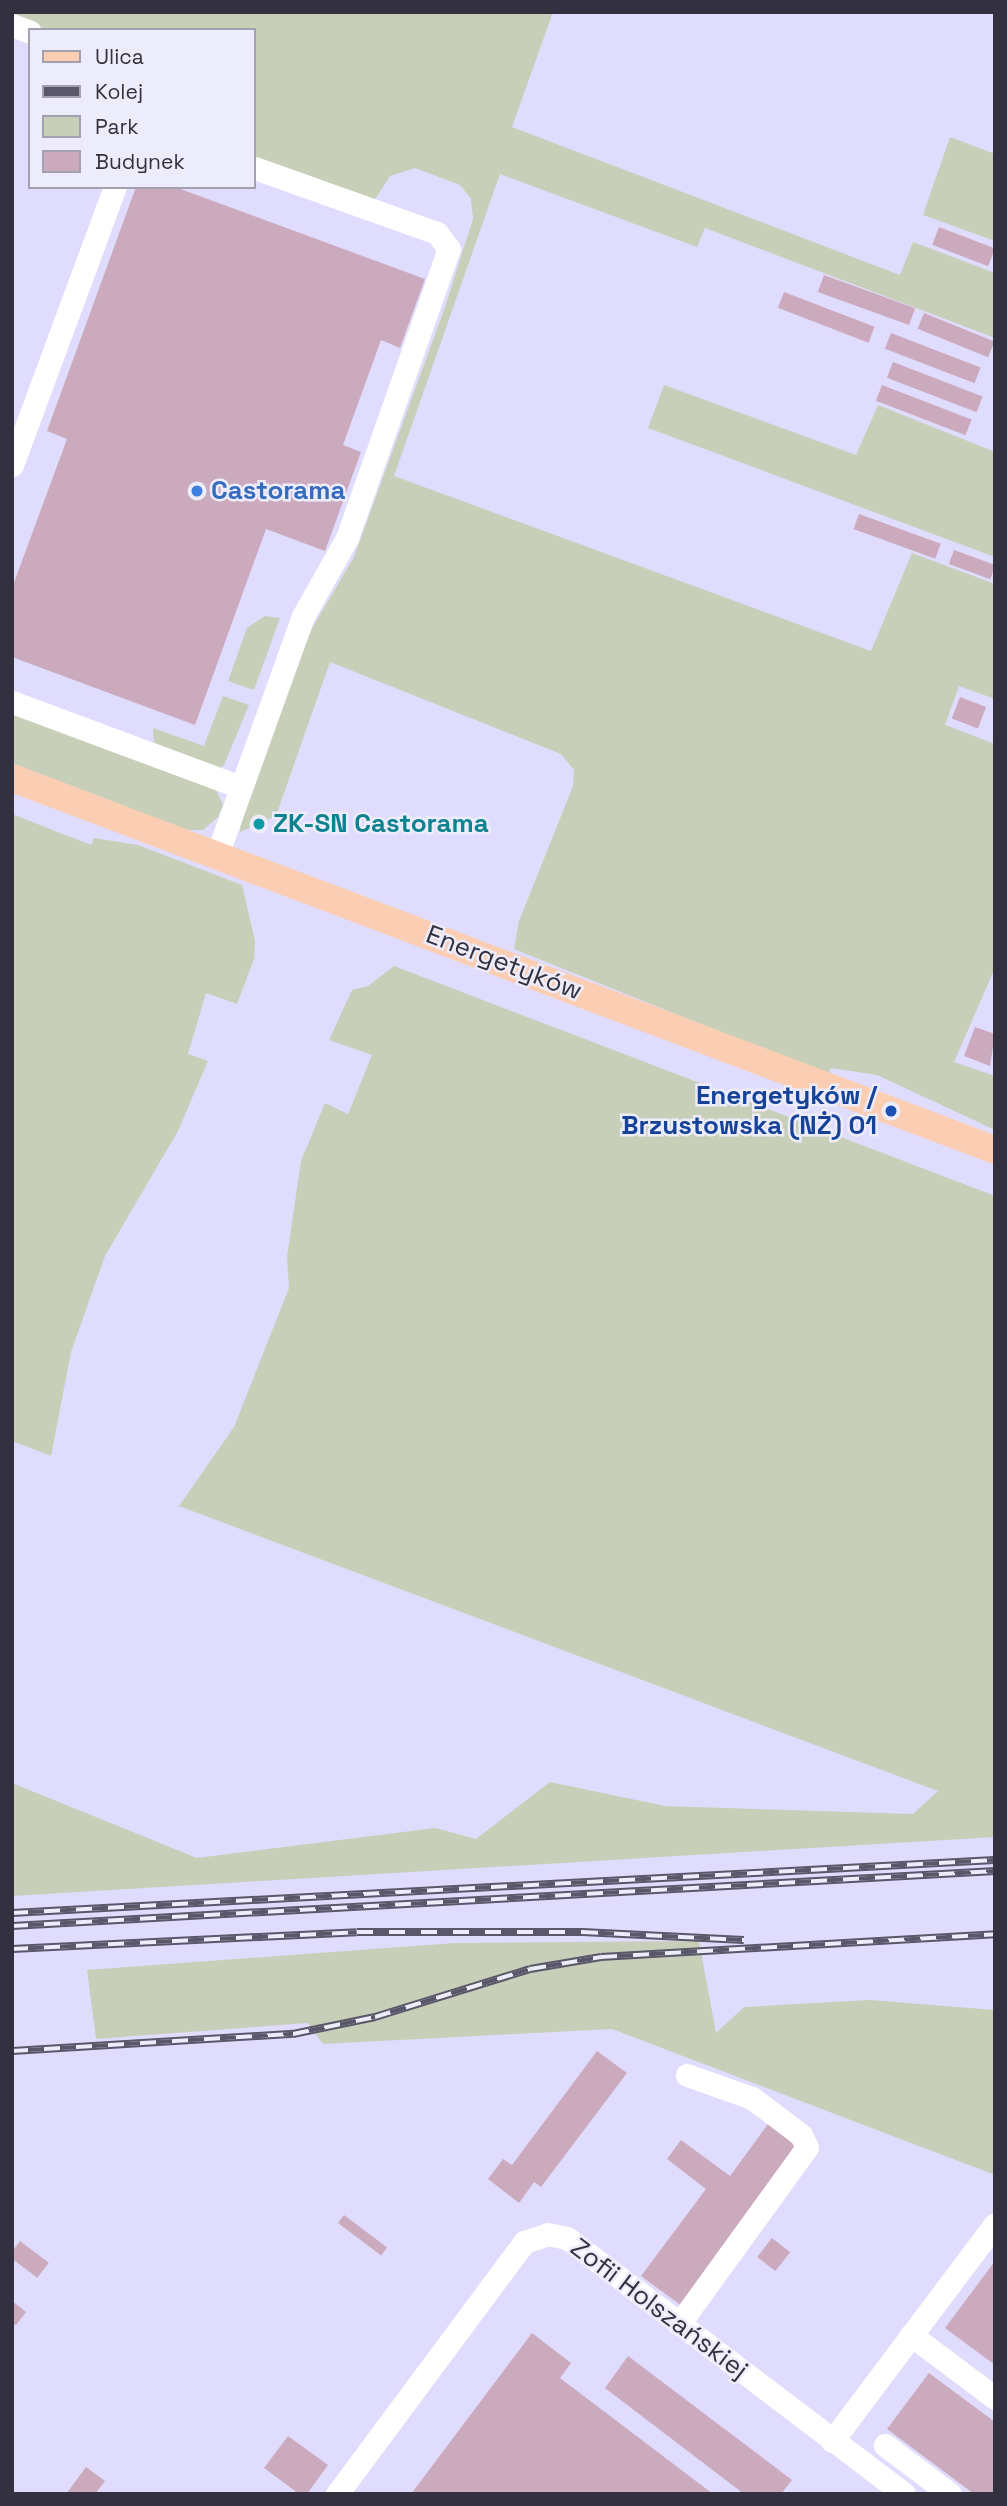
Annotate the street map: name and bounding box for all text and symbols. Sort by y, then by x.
legend [28,28,256,189]
text: Ulica [95,43,144,70]
text: Kolej [95,78,143,105]
text: Park [95,113,139,140]
text: Budynek [95,148,185,175]
place label: Castorama [211,475,346,507]
marker: Castorama [189,483,205,499]
place label: ZK-SN Castorama [273,808,489,840]
marker: ZK-SN Castorama [251,816,267,832]
street label: Energetyków [422,919,586,1007]
place label: Energetyków / Brzustowska (NŻ) 01 [621,1080,877,1142]
marker: Energetyków / Brzustowska (NŻ) 01 [883,1103,899,1119]
street label: Zofii Holszańskiej [564,2232,754,2386]

